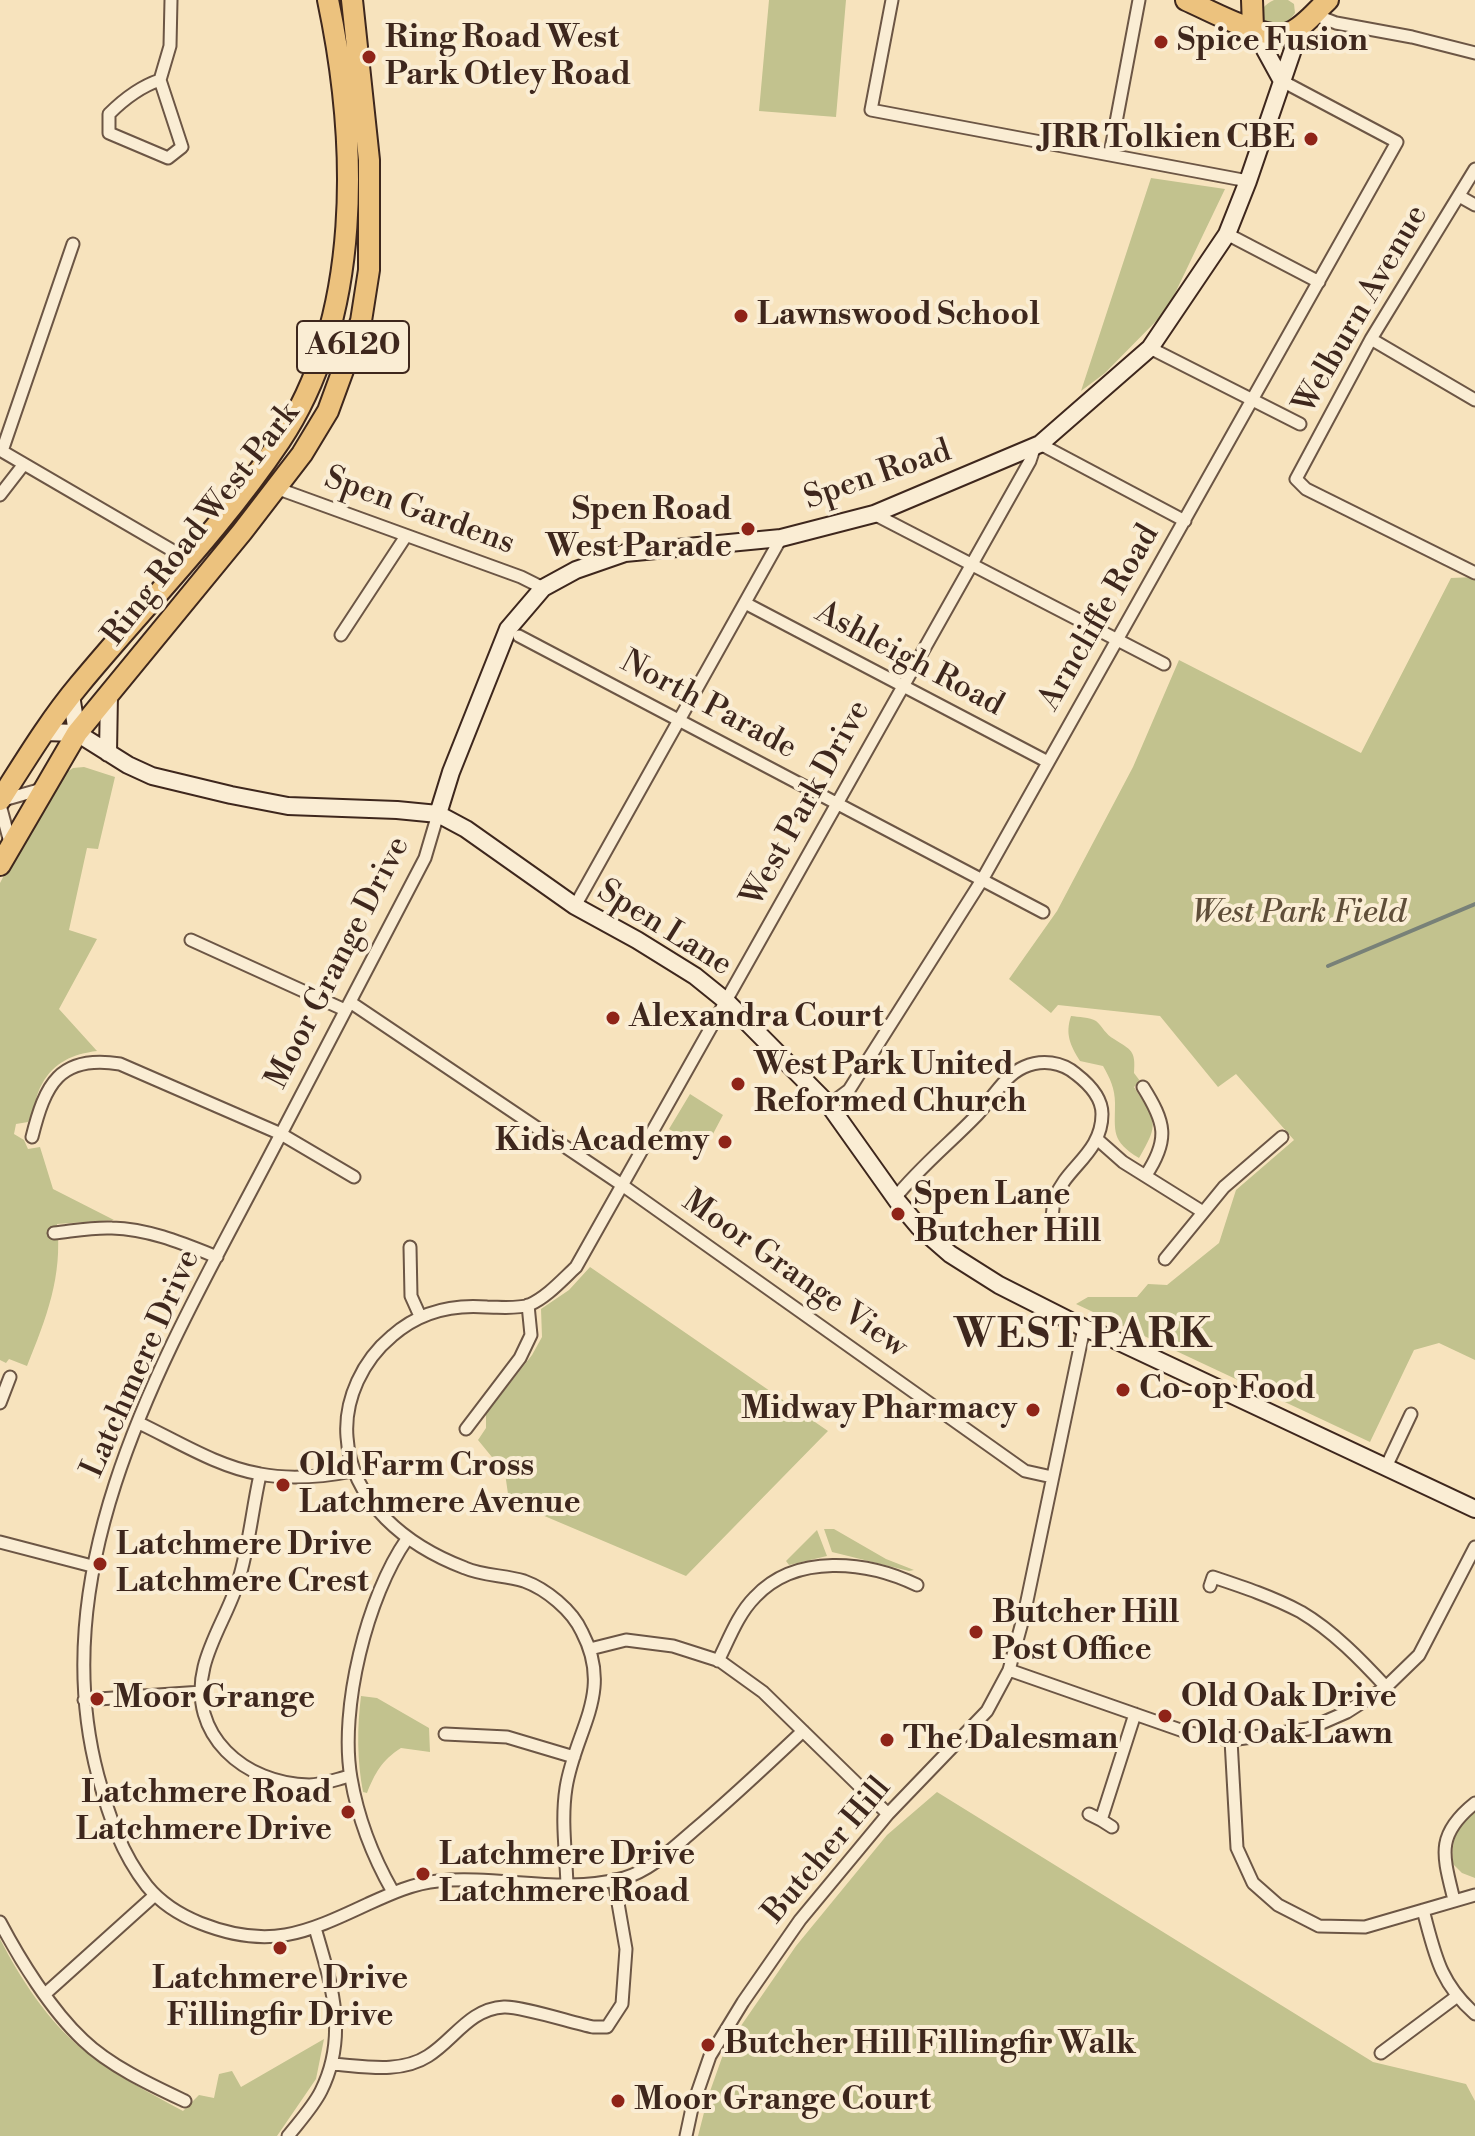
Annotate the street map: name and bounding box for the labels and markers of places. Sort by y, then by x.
place label: Ring Road West Park Otley Road [385,20,631,95]
place label: Spice Fusion [1177,23,1368,61]
marker: Spice Fusion [1152,33,1170,51]
marker: Ring Road West Park Otley Road [360,48,378,66]
place label: JRR Tolkien CBE [1040,120,1295,158]
marker: JRR Tolkien CBE [1302,130,1320,148]
place label: Lawnswood School [757,297,1040,335]
marker: Lawnswood School [732,307,750,325]
place label: Spen Road West Parade [545,492,732,567]
marker: Spen Road West Parade [739,520,757,538]
place label: Alexandra Court [629,999,883,1037]
marker: Alexandra Court [604,1009,622,1027]
place label: West Park United Reformed Church [754,1047,1027,1122]
marker: West Park United Reformed Church [729,1075,747,1093]
place label: Kids Academy [495,1123,709,1161]
marker: Kids Academy [716,1133,734,1151]
place label: Spen Lane Butcher Hill [914,1177,1101,1252]
marker: Spen Lane Butcher Hill [889,1205,907,1223]
place label: Co-op Food [1139,1371,1315,1409]
marker: Co-op Food [1114,1381,1132,1399]
place label: Midway Pharmacy [741,1391,1017,1429]
marker: Midway Pharmacy [1024,1401,1042,1419]
place label: Old Farm Cross Latchmere Avenue [299,1448,581,1523]
marker: Old Farm Cross Latchmere Avenue [274,1476,292,1494]
place label: Latchmere Drive Latchmere Crest [116,1527,372,1602]
marker: Latchmere Drive Latchmere Crest [91,1555,109,1573]
place label: Butcher Hill Post Office [992,1595,1179,1670]
marker: Butcher Hill Post Office [967,1623,985,1641]
place label: Old Oak Drive Old Oak Lawn [1181,1679,1397,1754]
place label: Moor Grange [113,1680,315,1718]
marker: Moor Grange [88,1690,106,1708]
marker: Old Oak Drive Old Oak Lawn [1156,1707,1174,1725]
place label: The Dalesman [903,1721,1118,1759]
marker: The Dalesman [878,1731,896,1749]
place label: Latchmere Road Latchmere Drive [76,1775,332,1850]
marker: Latchmere Road Latchmere Drive [339,1803,357,1821]
place label: Latchmere Drive Latchmere Road [439,1837,695,1912]
marker: Latchmere Drive Latchmere Road [414,1865,432,1883]
marker: Latchmere Drive Fillingfir Drive [271,1939,289,1957]
place label: Latchmere Drive Fillingfir Drive [152,1961,408,2036]
place label: Butcher Hill Fillingfir Walk [724,2026,1136,2064]
marker: Butcher Hill Fillingfir Walk [699,2036,717,2054]
place label: Moor Grange Court [634,2082,931,2120]
marker: Moor Grange Court [609,2092,627,2110]

